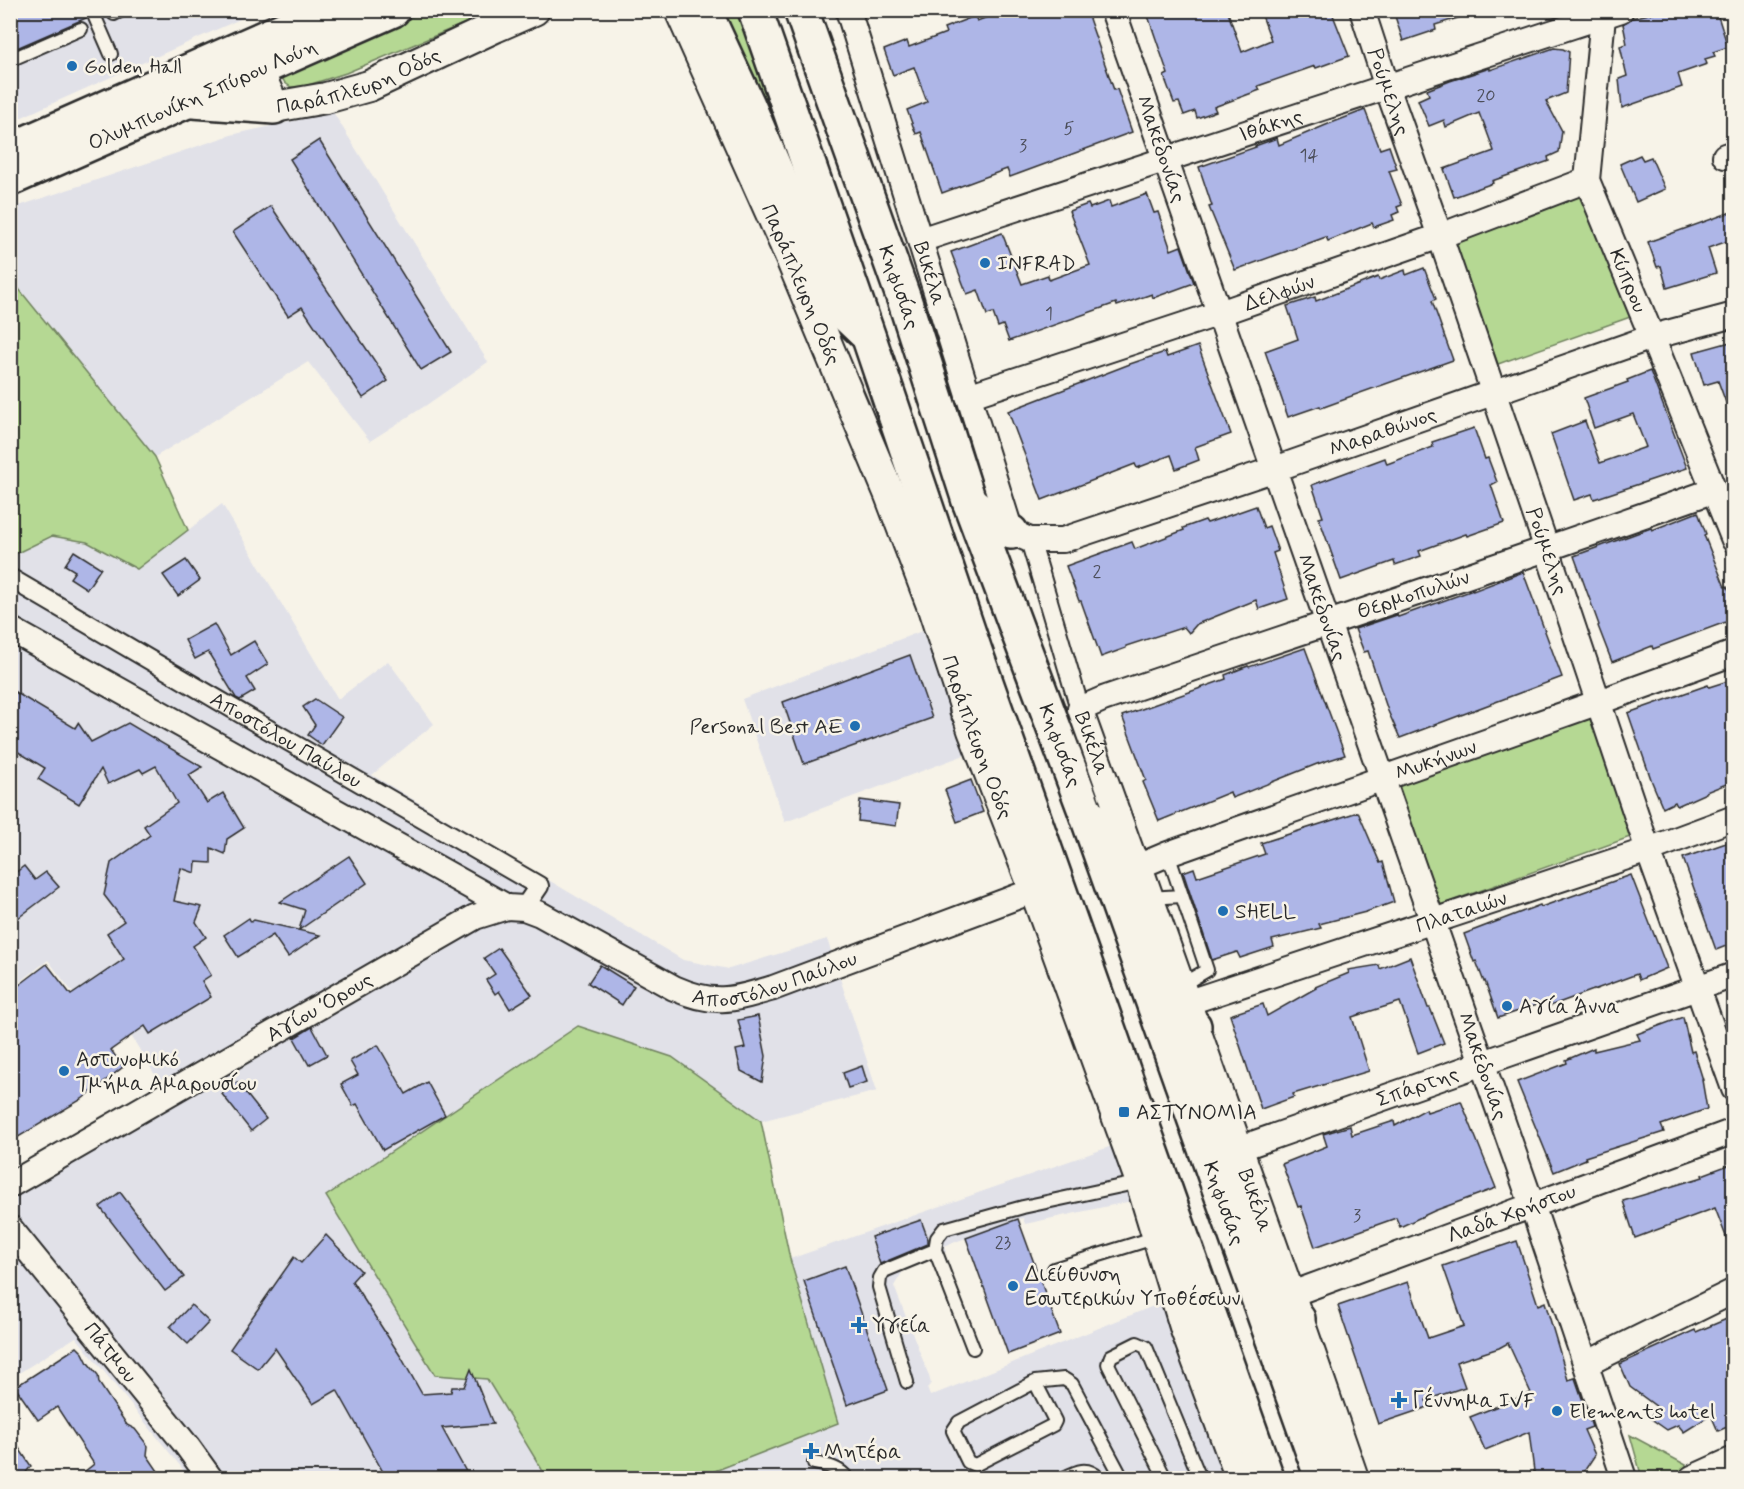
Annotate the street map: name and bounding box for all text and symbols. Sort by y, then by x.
street label: Ολυμπιονίκη Σπύρου Λούη [84,32,321,158]
street label: Παράπλευρη Οδός [274,42,445,121]
street label: Ρούμελης [1360,45,1416,139]
place label: Golden Hall [84,53,182,81]
marker: Golden Hall [65,59,79,73]
house number: 20 [1476,84,1496,108]
street label: Μακεδονίας [1129,92,1192,207]
street label: Ιθάκης [1236,102,1306,149]
house number: 5 [1064,117,1075,141]
house number: 3 [1019,134,1027,158]
house number: 14 [1300,144,1319,168]
street label: Παράπλευρη Οδός [754,200,847,369]
street label: Βικέλα [906,238,952,309]
street label: Κηφισίας [871,242,926,333]
street label: Κύπρου [1602,244,1653,317]
place label: INFRAD [997,250,1076,278]
marker: INFRAD [978,256,992,270]
street label: Δελφών [1240,268,1319,319]
house number: 1 [1045,302,1053,326]
street label: Μαραθώνος [1325,401,1440,464]
street label: Ρούμελης [1519,504,1574,599]
street label: Μακεδονίας [1290,550,1353,665]
house number: 2 [1093,560,1102,584]
street label: Θερμοπυλών [1353,564,1473,626]
street label: Παράπλευρη Οδός [934,652,1019,823]
street label: Αποστόλου Παύλου [205,685,367,795]
street label: Κηφισίας [1031,700,1088,791]
street label: Βικέλα [1067,708,1116,779]
place label: Personal Best AE [689,713,843,741]
marker: Personal Best AE [848,719,862,733]
street label: Μυκήνων [1391,733,1481,788]
street label: Πλαταιών [1412,885,1511,941]
place label: SHELL [1235,898,1296,926]
marker: SHELL [1216,904,1230,918]
street label: Αποστόλου Παύλου [689,945,861,1015]
street label: Αγίου Όρους [262,966,378,1049]
place label: Αγία Άννα [1519,993,1620,1021]
marker: Αγία Άννα [1500,999,1514,1013]
street label: Μακεδονίας [1451,1009,1514,1124]
place label: Αστυνομικό Τμήμα Αμαρουσίου [76,1046,257,1098]
street label: Σπάρτης [1373,1060,1462,1114]
marker: Αστυνομικό Τμήμα Αμαρουσίου [57,1064,71,1078]
place label: ΑΣΤΥΝΟΜΙΑ [1136,1099,1257,1127]
marker: ΑΣΤΥΝΟΜΙΑ [1117,1105,1131,1119]
street label: Κηφισίας [1196,1158,1251,1249]
street label: Βικέλα [1231,1165,1279,1236]
street label: Λαδά Χρήστου [1443,1177,1580,1251]
house number: 3 [1353,1204,1361,1228]
house number: 23 [995,1231,1012,1255]
place label: Διεύθυνση Εσωτερικών Υποθέσεων [1025,1261,1240,1313]
marker: Διεύθυνση Εσωτερικών Υποθέσεων [1006,1279,1020,1293]
place label: Υγεία [872,1312,931,1340]
marker: Υγεία [850,1316,868,1334]
street label: Πάτμου [77,1317,143,1389]
place label: Γέννημα IVF [1412,1386,1535,1415]
marker: Γέννημα IVF [1390,1391,1408,1409]
place label: Elements hotel [1569,1398,1715,1426]
marker: Elements hotel [1550,1404,1564,1418]
place label: Μητέρα [824,1437,901,1466]
marker: Μητέρα [802,1442,820,1460]

